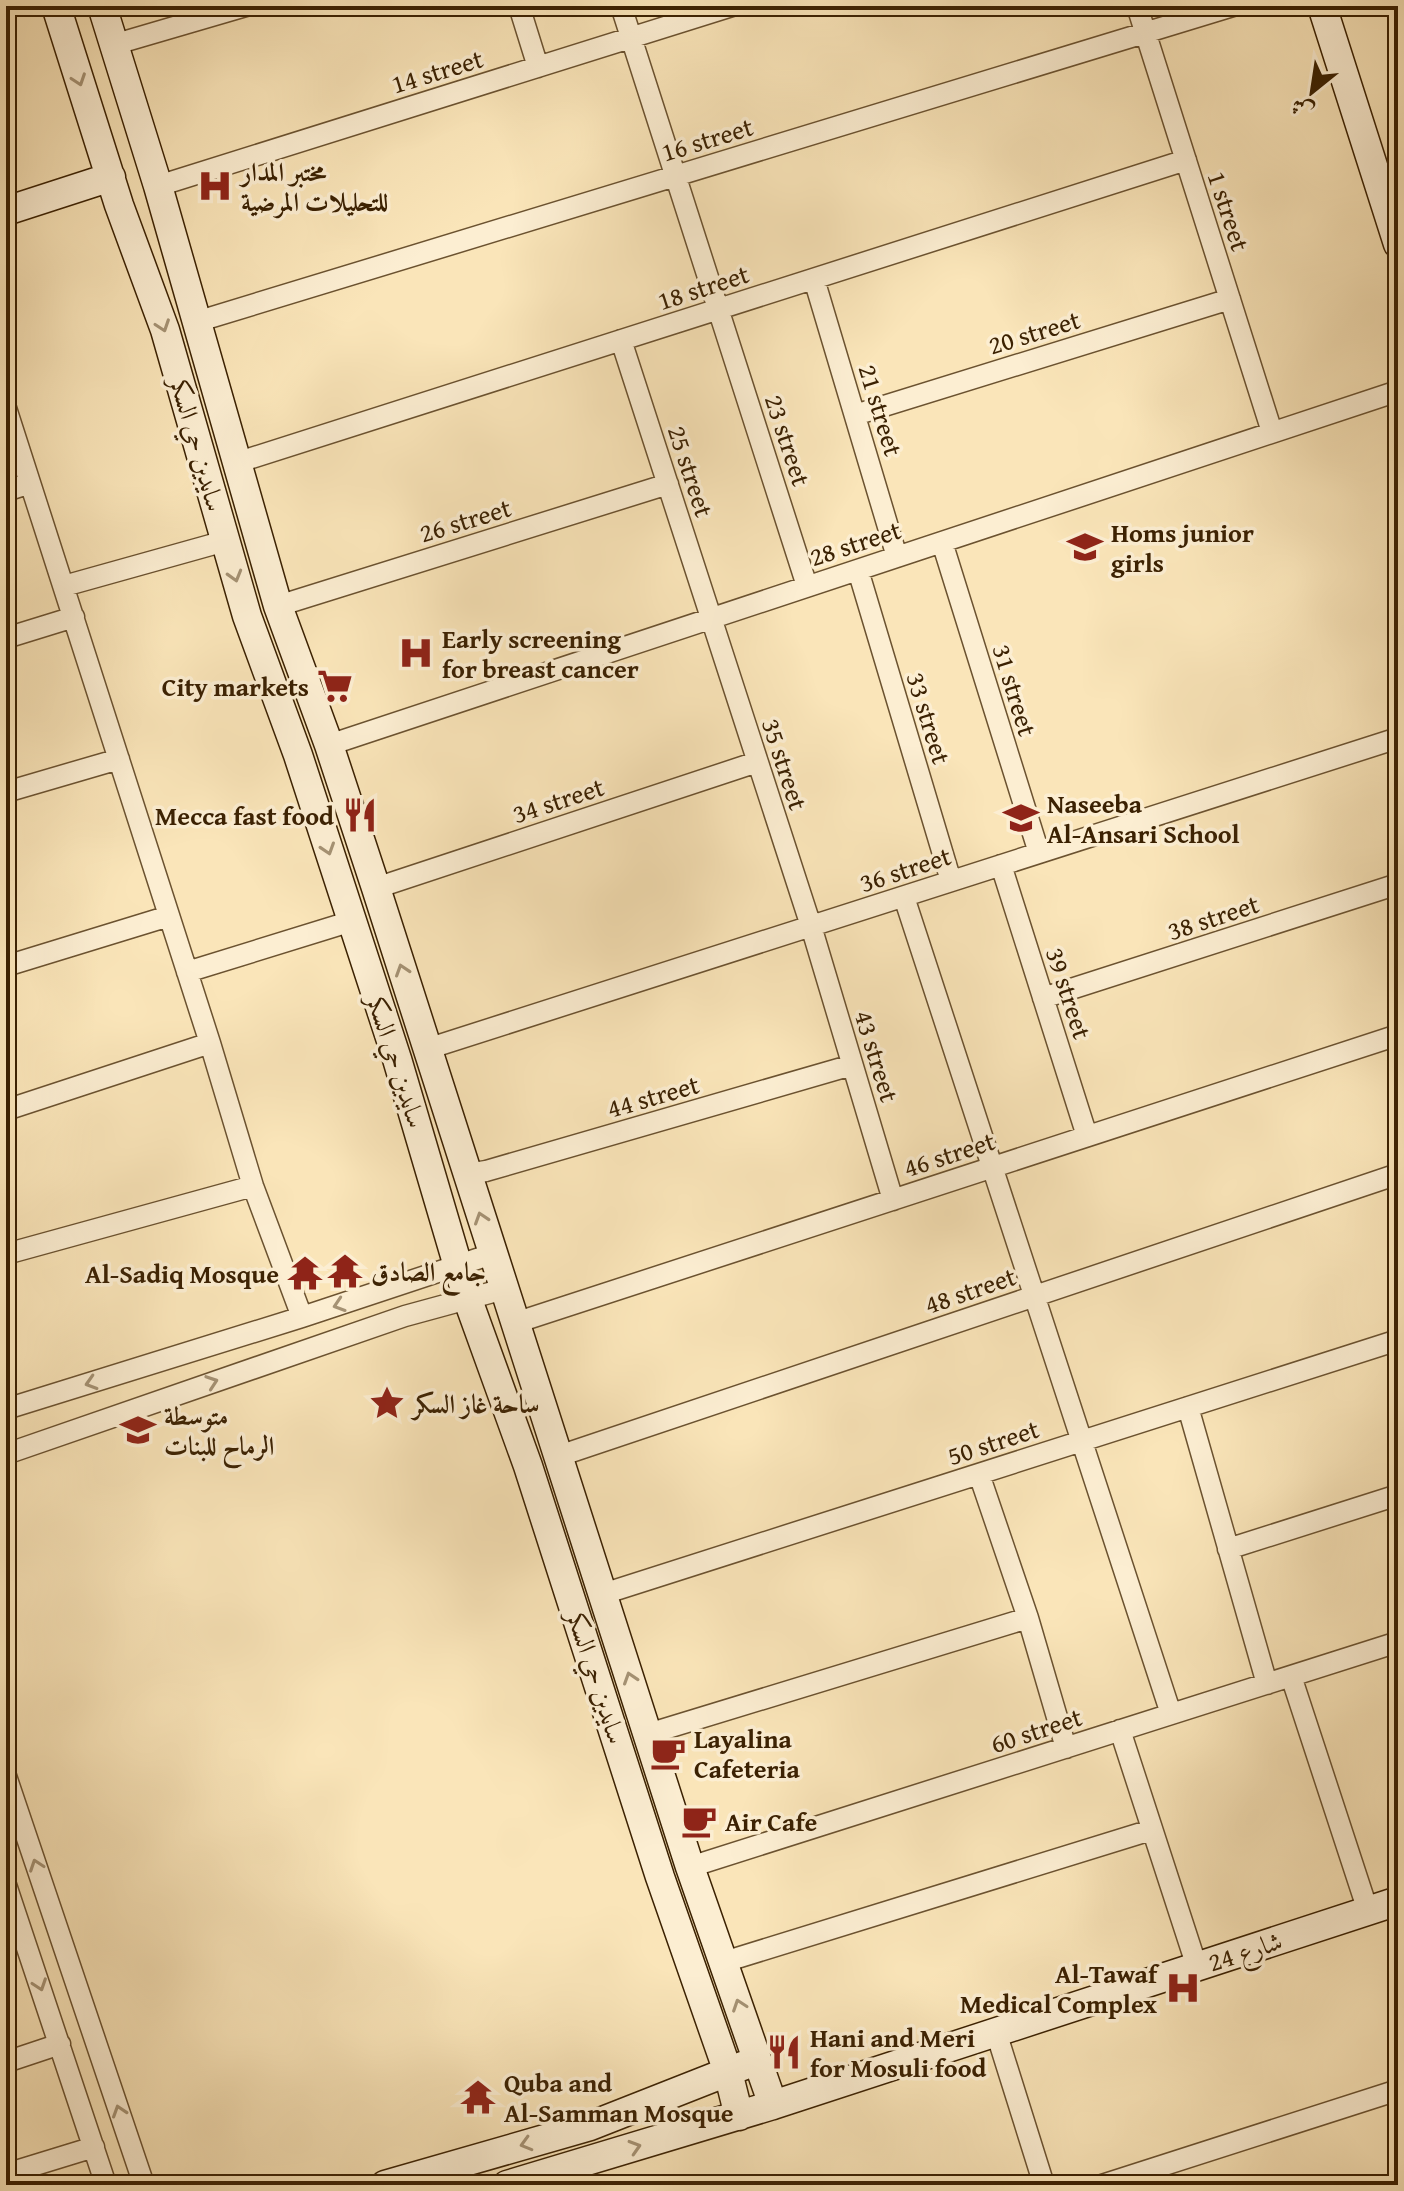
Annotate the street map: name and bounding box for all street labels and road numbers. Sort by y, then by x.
street label: 14 street [386,39,488,103]
street label: 16 street [656,107,758,171]
street label: 1 street [1198,166,1260,256]
street label: 18 street [652,254,754,320]
street label: 20 street [983,300,1085,364]
street label: 21 street [849,359,913,461]
street label: سايدين حي السكر [157,369,236,517]
street label: 23 street [755,389,821,491]
street label: 25 street [658,420,724,522]
street label: 26 street [414,488,516,552]
street label: 28 street [804,510,906,576]
street label: 31 street [983,639,1047,741]
street label: 33 street [897,667,961,769]
street label: 35 street [752,713,818,815]
street label: 34 street [507,767,609,833]
street label: 36 street [854,836,956,902]
street label: 38 street [1162,884,1264,950]
street label: 39 street [1036,942,1102,1044]
street label: سايدين حي السكر [353,986,437,1134]
street label: 43 street [845,1005,909,1107]
street label: 44 street [602,1064,704,1128]
street label: 46 street [898,1121,1000,1187]
street label: 48 street [919,1256,1021,1324]
street label: 50 street [942,1409,1044,1475]
street label: سايدين حي السكر [553,1602,637,1750]
street label: 60 street [985,1697,1087,1763]
street label: شارع 24 [1203,1921,1288,1984]

